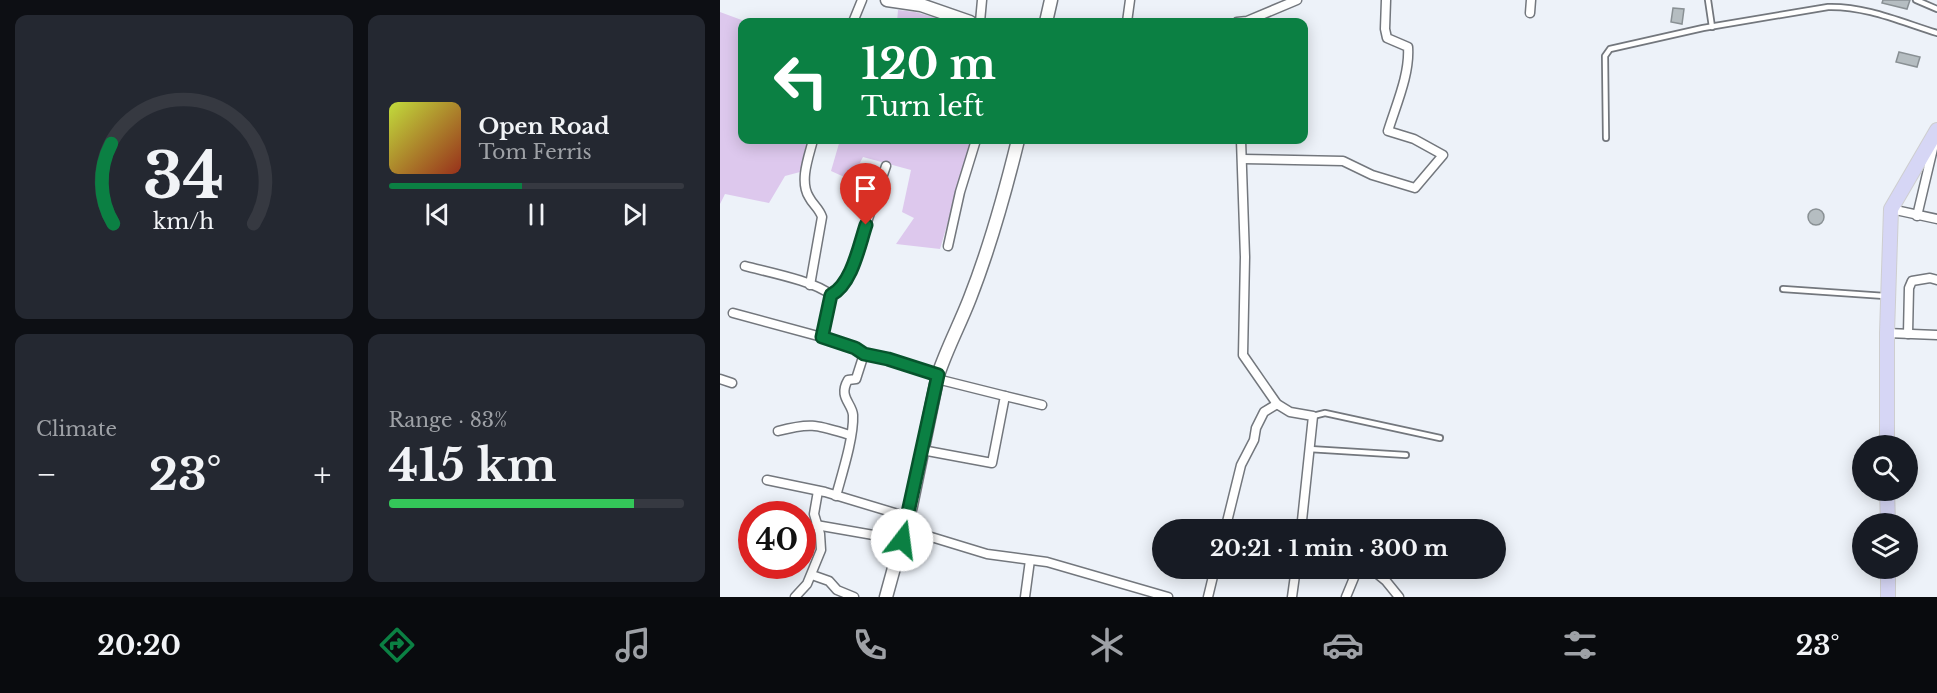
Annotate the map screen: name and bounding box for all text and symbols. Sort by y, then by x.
text: 120 m [861,38,996,90]
icon: left [762,42,840,120]
text: Turn left [861,90,984,123]
text: Open Road [479,113,609,140]
text: 34 [143,137,224,215]
text: Tom Ferris [479,140,592,164]
pin [840,163,891,225]
icon: arrive [849,172,882,205]
icon: previous [421,198,454,231]
icon: pause [520,198,553,231]
icon: next [618,198,651,231]
text: km/h [153,208,214,235]
text: Range · 83% [389,408,508,432]
text: Climate [36,417,117,441]
map controls [1852,435,1918,579]
button: search [1852,435,1918,501]
text: 415 km [389,437,556,493]
text: 23° [149,446,222,502]
text: − [36,454,57,495]
text: + [313,454,332,495]
speed limit sign: 40 [738,501,816,579]
position arrow [870,508,934,572]
button: layers [1852,513,1918,579]
text: 20:21 · 1 min · 300 m [1210,535,1448,562]
icon: directions [376,624,418,666]
icon: music [612,624,654,666]
icon: phone [849,624,891,666]
icon: climate [1086,624,1128,666]
icon: car [1322,624,1364,666]
icon: filters [1559,624,1601,666]
text: 20:20 [97,629,181,662]
text: 23° [1796,629,1840,662]

